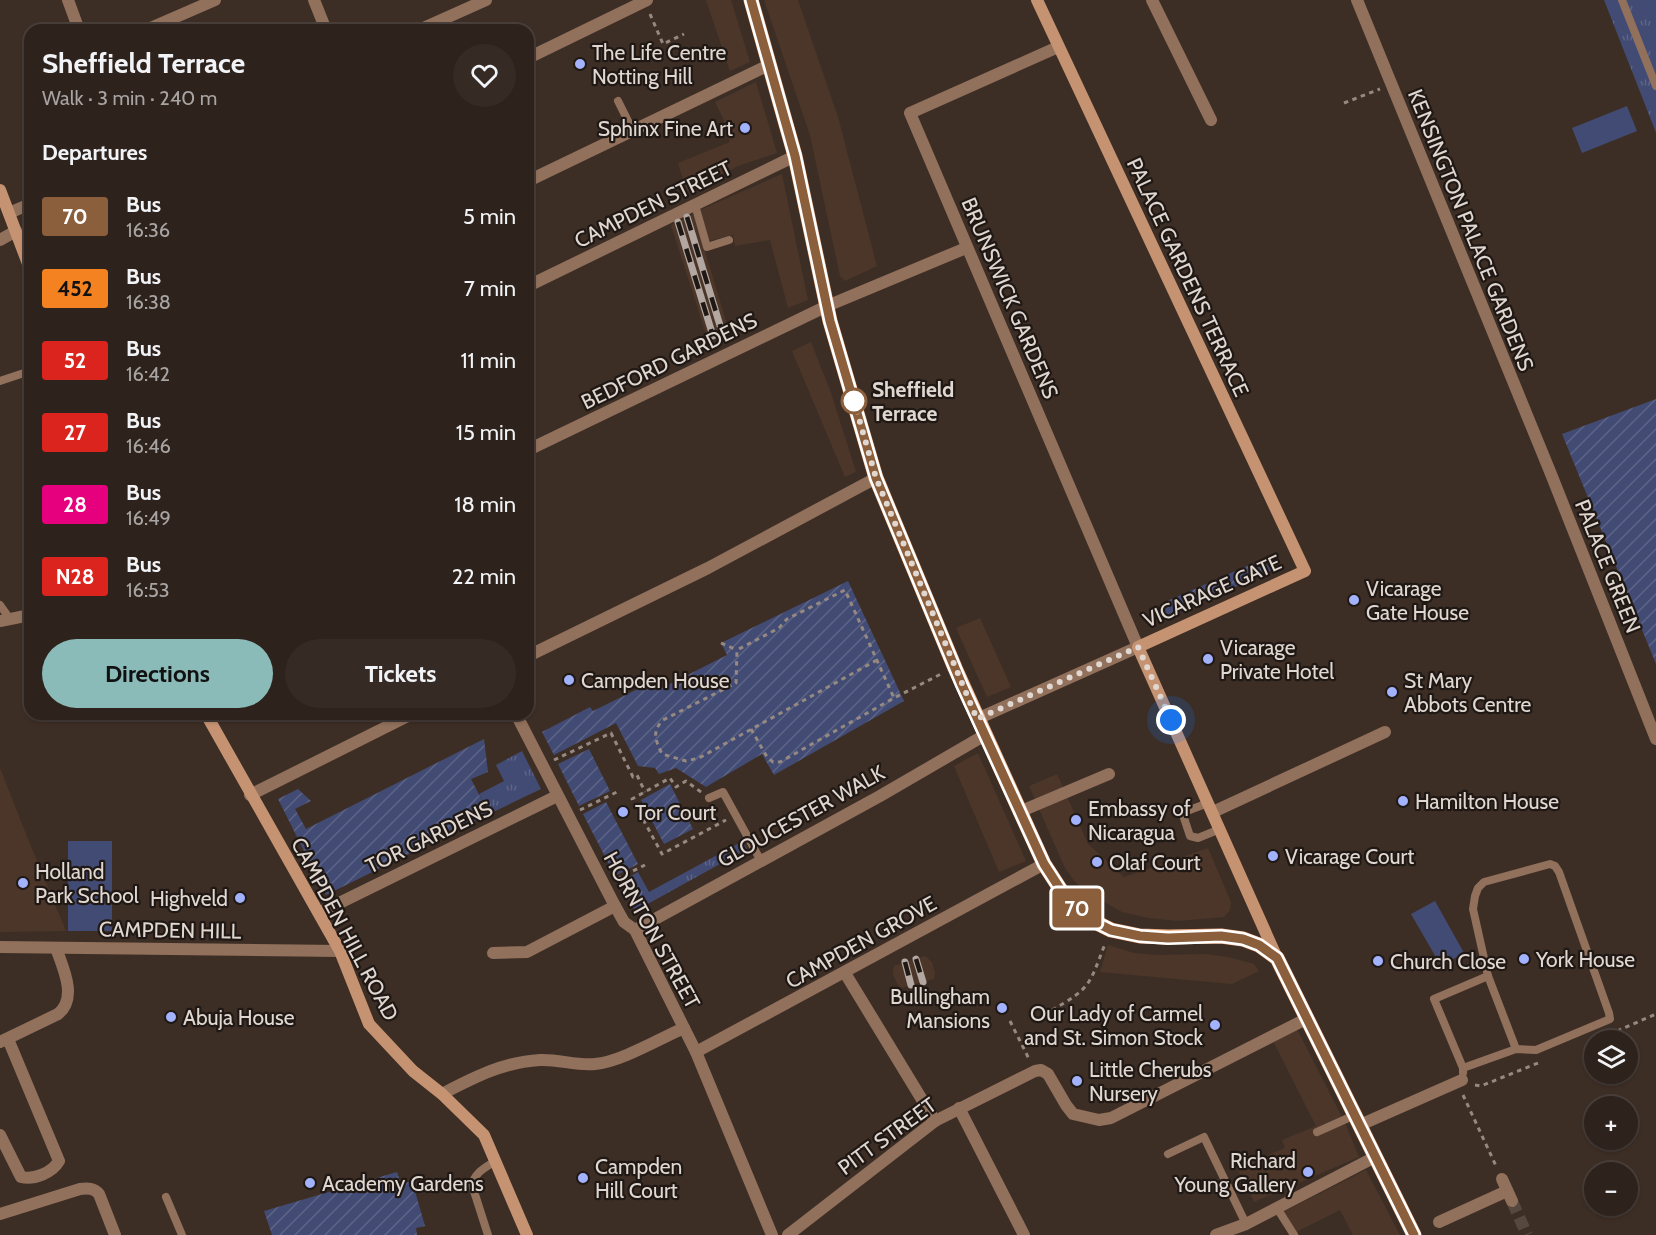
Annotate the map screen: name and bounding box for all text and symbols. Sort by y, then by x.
place label: The Life Centre Notting Hill [592,40,727,89]
button: heart [453,44,516,107]
text: Sheffield Terrace [42,46,245,80]
marker: The Life Centre Notting Hill [573,57,587,71]
text: Walk · 3 min · 240 m [42,86,217,110]
street label: KENSINGTON PALACE GARDENS [1403,86,1539,374]
place label: Sphinx Fine Art [598,116,733,141]
marker: Sphinx Fine Art [738,121,752,135]
text: Departures [42,139,147,166]
street label: PALACE GARDENS TERRACE [1122,154,1254,400]
street label: CAMPDEN STREET [570,155,736,253]
text: Bus [126,191,161,218]
street label: BRUNSWICK GARDENS [956,194,1064,402]
text: 5 min [463,203,516,230]
text: 70 [62,204,88,229]
text: 16:36 [126,218,170,242]
text: Bus [126,263,161,290]
text: 7 min [464,275,516,302]
text: 452 [57,276,93,301]
text: 16:38 [126,290,171,314]
street label: BEDFORD GARDENS [577,308,761,414]
text: Bus [126,335,161,362]
text: 11 min [460,347,516,374]
text: 52 [64,348,86,373]
text: 16:42 [126,362,170,386]
place label: Sheffield Terrace [872,377,954,426]
marker: Sheffield Terrace [841,388,867,414]
text: Bus [126,407,161,434]
text: 15 min [456,419,516,446]
text: 27 [64,420,86,445]
text: 16:46 [126,434,171,458]
text: Bus [126,479,161,506]
text: 18 min [454,491,516,518]
text: 28 [63,492,87,517]
street label: PALACE GREEN [1570,496,1646,636]
text: 16:49 [126,506,171,530]
street label: VICARAGE GATE [1139,549,1285,633]
text: Bus [126,551,161,578]
text: 22 min [452,563,516,590]
text: N28 [56,564,94,589]
place label: Vicarage Gate House [1366,576,1469,625]
text: 16:53 [126,578,170,602]
marker: Vicarage Gate House [1347,593,1361,607]
place label: Vicarage Private Hotel [1220,635,1334,684]
button: Directions [42,639,273,708]
button: Tickets [285,639,516,708]
marker: Vicarage Private Hotel [1201,652,1215,666]
place label: Campden House [581,668,730,693]
place label: St Mary Abbots Centre [1404,668,1532,717]
marker: Campden House [562,673,576,687]
marker: St Mary Abbots Centre [1385,685,1399,699]
your location [1156,705,1186,735]
street label: GLOUCESTER WALK [713,760,889,872]
place label: Hamilton House [1415,789,1559,814]
marker: Hamilton House [1396,794,1410,808]
street label: TOR GARDENS [362,796,496,878]
place label: Embassy of Nicaragua [1088,796,1191,845]
place label: Tor Court [635,800,716,825]
marker: Tor Court [616,805,630,819]
marker: Embassy of Nicaragua [1069,813,1083,827]
street label: CAMPDEN HILL ROAD [286,833,404,1025]
place label: Vicarage Court [1285,844,1414,869]
street label: HORNTON STREET [599,847,705,1013]
marker: Vicarage Court [1266,849,1280,863]
place label: Olaf Court [1109,850,1201,875]
marker: Olaf Court [1090,855,1104,869]
place label: Holland Park School [35,859,139,908]
marker: Holland Park School [16,876,30,890]
place label: Highveld [150,886,228,911]
line badge: 70 [1050,888,1104,928]
street label: CAMPDEN GROVE [781,890,941,994]
marker: Highveld [233,891,247,905]
text: 70 [1064,896,1090,921]
street label: CAMPDEN HILL [99,916,242,944]
place label: York House [1535,947,1635,972]
place label: Church Close [1390,949,1506,974]
marker: York House [1517,952,1531,966]
marker: Church Close [1371,954,1385,968]
place label: Bullingham Mansions [890,984,990,1033]
marker: Bullingham Mansions [995,1001,1009,1015]
place label: Our Lady of Carmel and St. Simon Stock [1024,1001,1204,1050]
place label: Abuja House [183,1005,295,1031]
marker: Abuja House [164,1010,178,1024]
marker: Our Lady of Carmel and St. Simon Stock [1208,1018,1222,1032]
map controls [1584,1030,1638,1216]
button: layers [1584,1030,1638,1084]
place label: Little Cherubs Nursery [1089,1057,1212,1106]
marker: Little Cherubs Nursery [1070,1074,1084,1088]
street label: PITT STREET [833,1092,941,1180]
button: + [1584,1096,1638,1150]
place label: Richard Young Gallery [1173,1148,1296,1197]
place label: Campden Hill Court [595,1154,682,1203]
button: − [1584,1162,1638,1216]
marker: Richard Young Gallery [1301,1165,1315,1179]
place label: Academy Gardens [322,1171,484,1196]
marker: Campden Hill Court [576,1171,590,1185]
marker: Academy Gardens [303,1176,317,1190]

